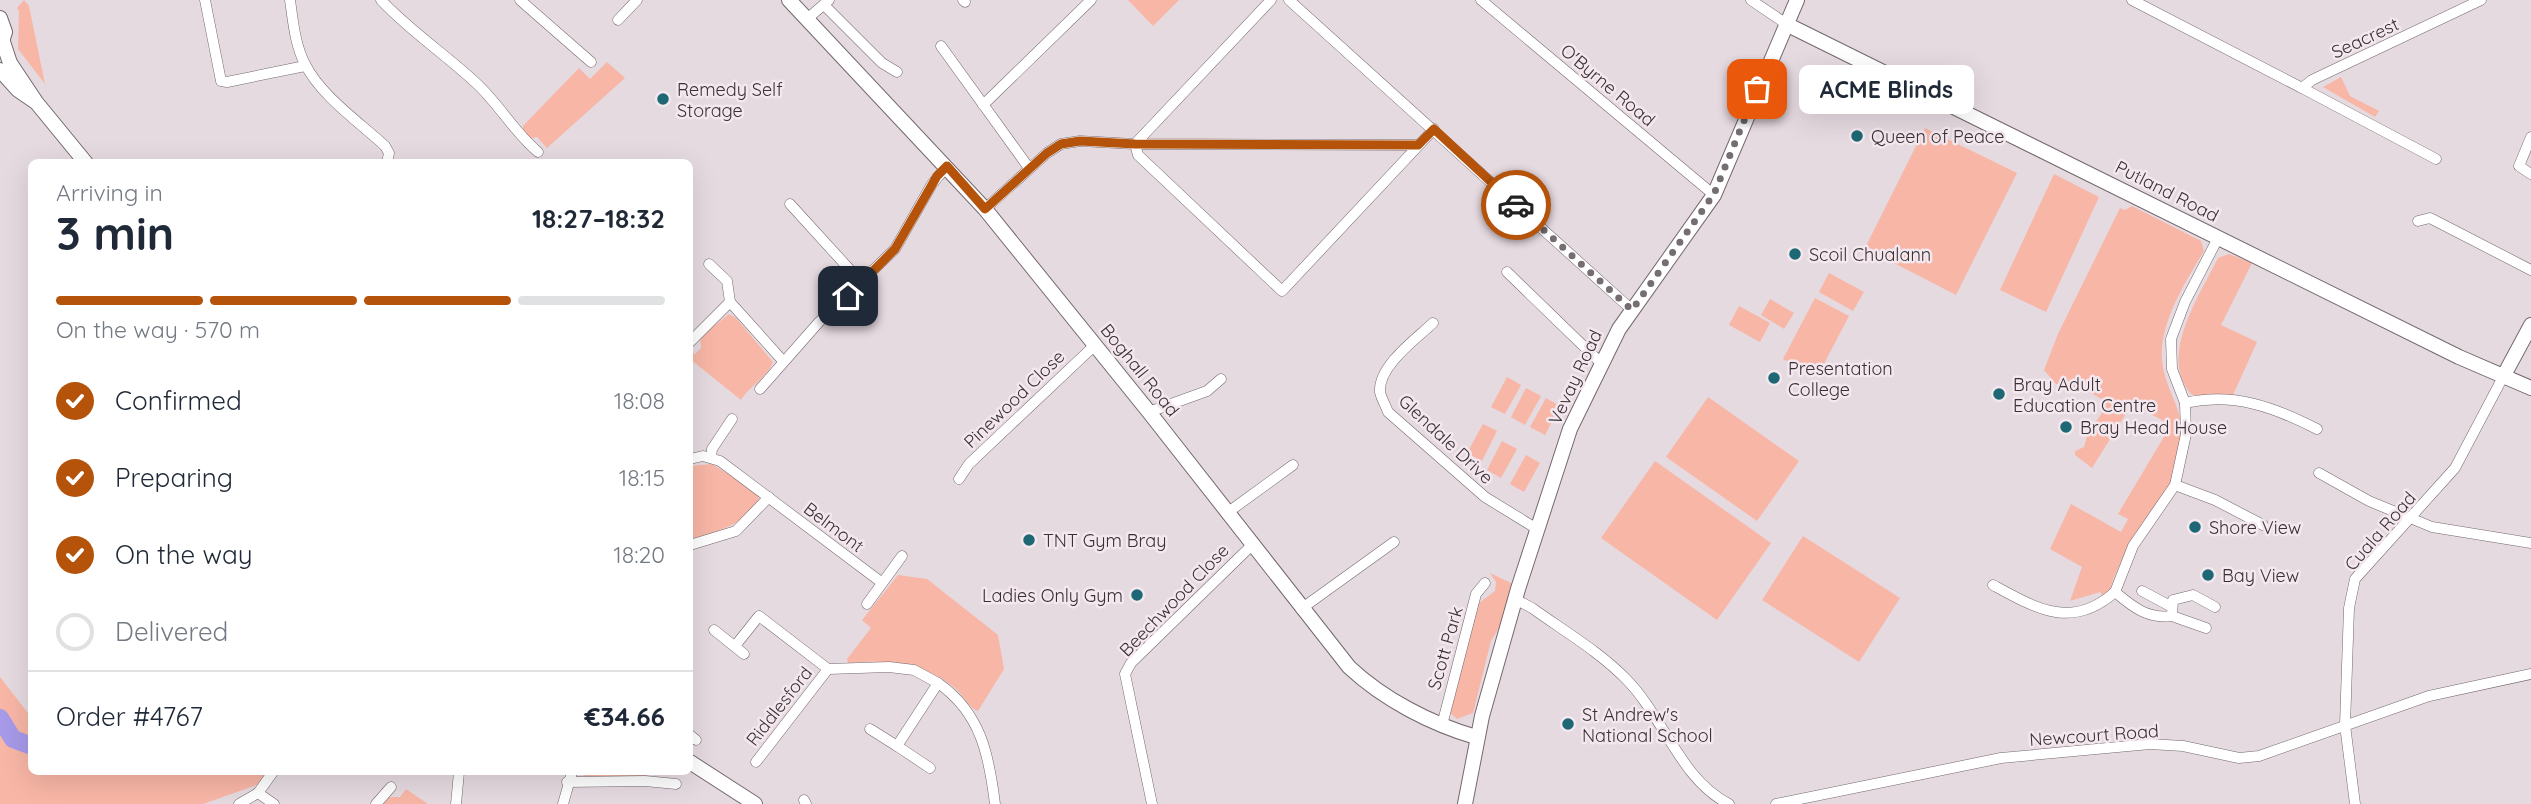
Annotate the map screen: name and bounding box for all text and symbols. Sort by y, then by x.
street label: Seacrest [2328,12,2402,64]
street label: O'Byrne Road [1556,39,1660,131]
pin [1727,59,1787,119]
callout: ACME Blinds [1799,64,1974,114]
icon: bag [1738,70,1776,108]
text: ACME Blinds [1820,75,1953,104]
place label: Remedy Self Storage [677,78,783,122]
marker: Remedy Self Storage [655,91,671,107]
place label: Queen of Peace [1871,125,2004,148]
marker: Queen of Peace [1849,128,1865,144]
street label: Putland Road [2111,155,2223,227]
courier [1481,170,1551,240]
text: Arriving in [56,178,163,207]
icon: car [1497,186,1535,224]
text: 18:27–18:32 [532,202,665,235]
text: 3 min [56,204,174,262]
place label: Scoil Chualann [1809,243,1931,266]
marker: Scoil Chualann [1787,246,1803,262]
pin [818,266,878,326]
icon: home [829,277,867,315]
text: On the way · 570 m [56,315,260,344]
street label: Boghall Road [1096,319,1184,421]
street label: Vevay Road [1543,326,1607,428]
street label: Pinewood Close [959,345,1069,453]
place label: Presentation College [1788,357,1893,401]
marker: Presentation College [1766,370,1782,386]
place label: Bray Adult Education Centre [2013,373,2156,417]
icon: check [56,382,94,420]
text: Confirmed [115,384,242,417]
text: 18:08 [614,386,665,415]
marker: Bray Adult Education Centre [1991,386,2007,402]
street label: Glendale Drive [1394,389,1498,489]
place label: Bray Head House [2080,416,2227,439]
marker: Bray Head House [2058,419,2074,435]
icon: check [56,459,94,497]
text: Preparing [115,461,233,494]
text: 18:15 [619,463,665,492]
street label: Cuala Road [2339,487,2421,575]
street label: Belmont [799,497,869,557]
place label: Shore View [2209,516,2301,539]
marker: Shore View [2187,519,2203,535]
place label: TNT Gym Bray [1043,529,1166,552]
marker: TNT Gym Bray [1021,532,1037,548]
icon: check [56,536,94,574]
text: On the way [115,538,253,571]
street label: Beechwood Close [1114,539,1234,661]
text: 18:20 [613,540,665,569]
place label: Bay View [2222,564,2299,587]
marker: Bay View [2200,567,2216,583]
place label: Ladies Only Gym [982,584,1123,607]
marker: Ladies Only Gym [1129,587,1145,603]
street label: Scott Park [1422,604,1468,692]
text: Delivered [115,615,228,648]
street label: Riddlesford [741,662,817,750]
text: Order #4767 [56,700,203,733]
text: €34.66 [584,700,665,733]
place label: St Andrew's National School [1582,703,1713,747]
marker: St Andrew's National School [1560,716,1576,732]
street label: Newcourt Road [2028,719,2160,751]

